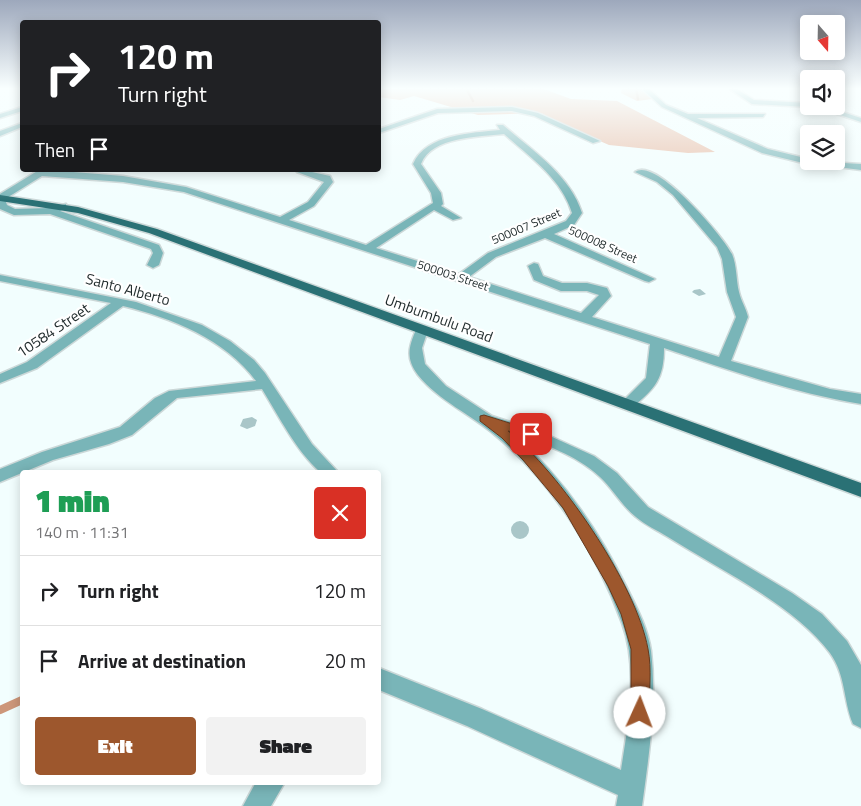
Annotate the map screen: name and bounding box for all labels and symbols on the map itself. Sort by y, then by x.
north arrow [800,15,845,60]
street label: 500007 Street [488,203,564,249]
street label: 500008 Street [565,220,641,268]
street label: 500003 Street [415,255,492,296]
street label: Santo Alberto [83,267,173,311]
street label: Umbumbulu Road [382,288,496,348]
street label: 10584 Street [12,297,95,363]
pin [510,413,552,455]
position arrow [613,686,665,738]

